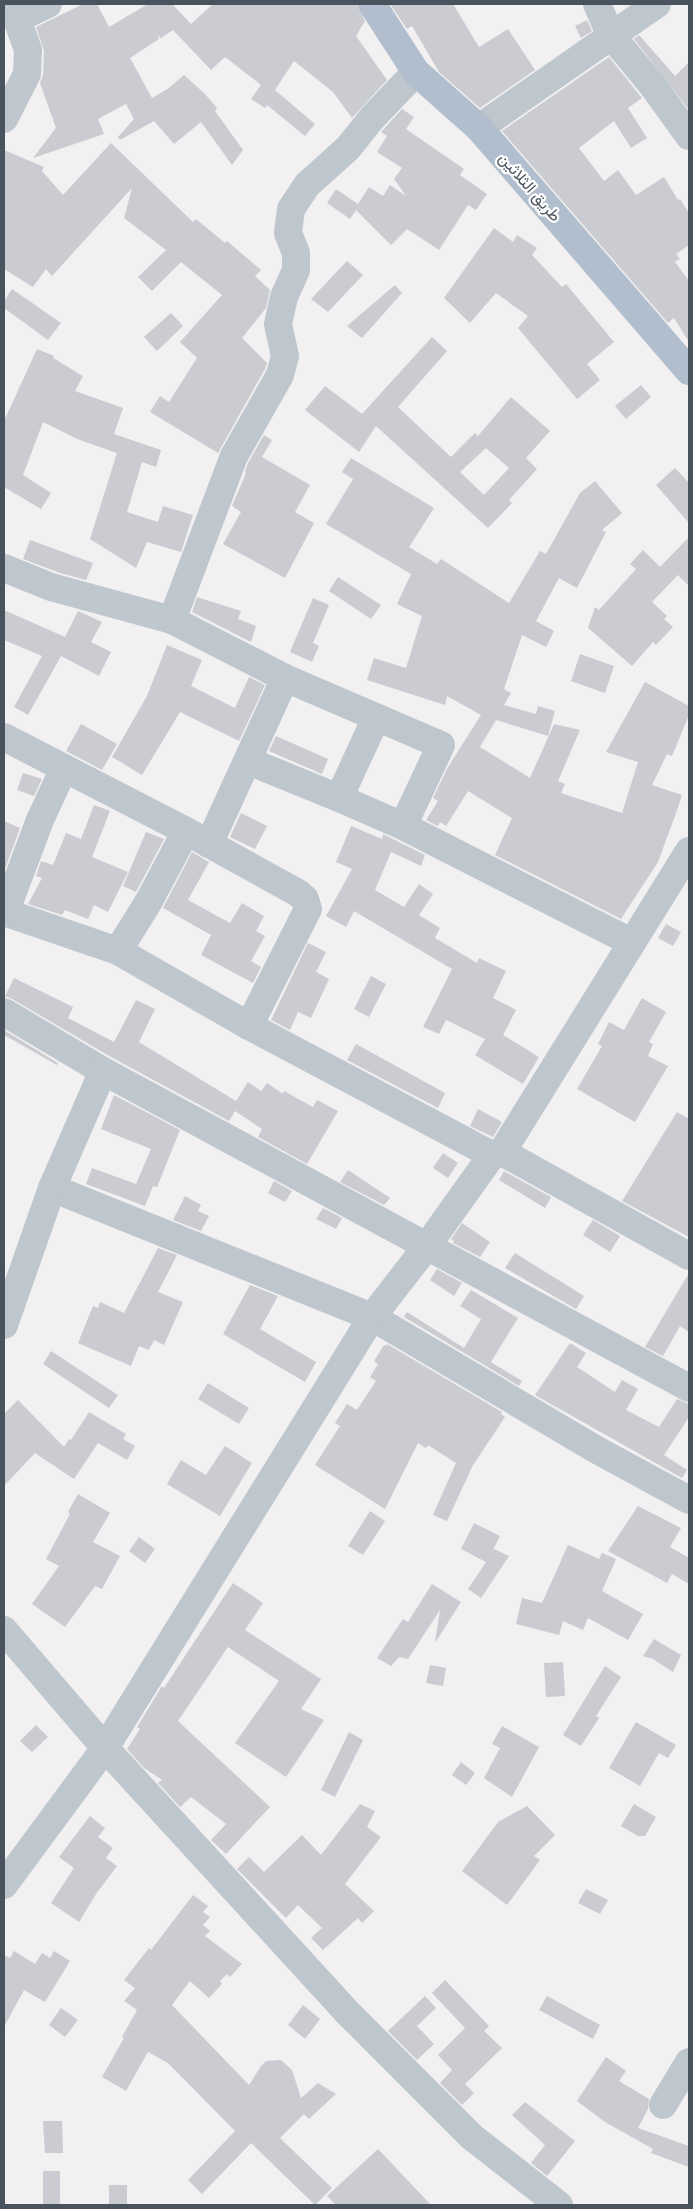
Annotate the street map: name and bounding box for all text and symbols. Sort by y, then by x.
street label: طريق الثلاثين [494,149,565,226]

